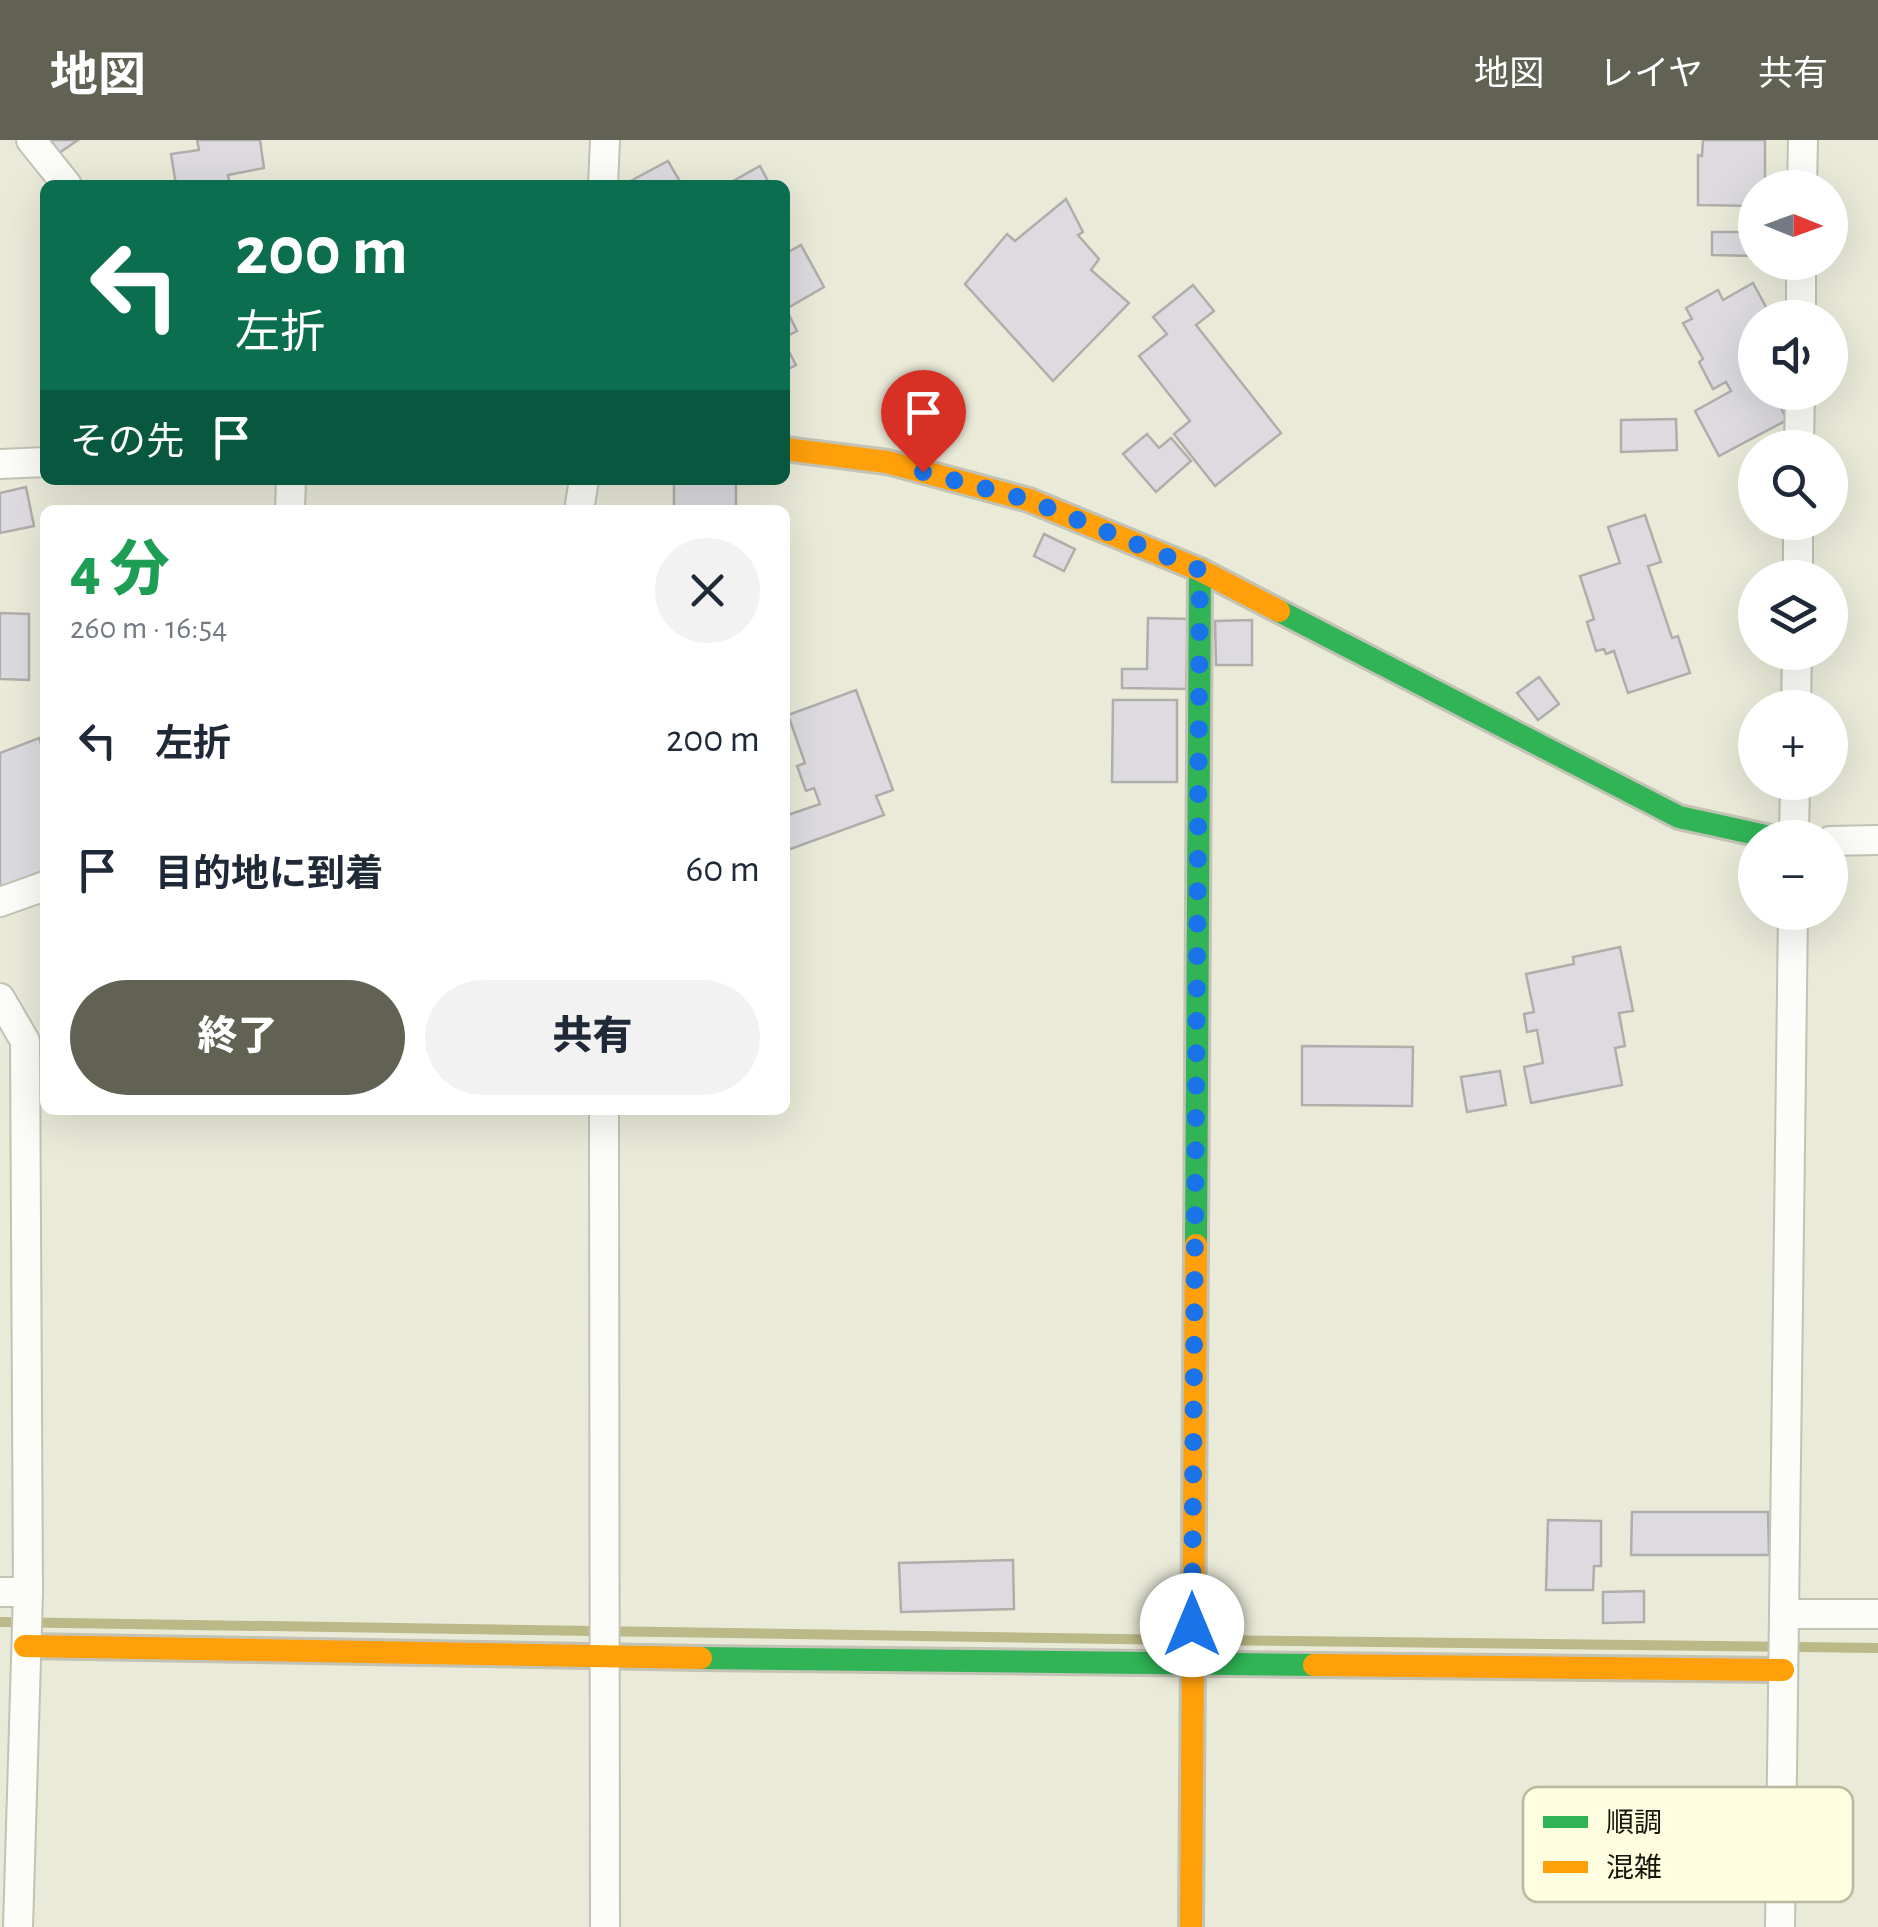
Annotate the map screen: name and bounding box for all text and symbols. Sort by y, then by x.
text: 地図 [50,53,146,101]
text: 地図 [1474,57,1544,92]
text: レイヤ [1599,57,1703,92]
text: 共有 [1758,57,1828,92]
north arrow [1738,170,1848,280]
map controls [1738,170,1848,930]
text: 200 m [235,217,408,287]
icon: left [70,220,200,350]
button: sound [1738,300,1848,410]
text: 左折 [235,311,325,356]
pin [881,370,966,473]
icon: arrive [896,385,951,440]
icon: arrive [204,410,259,465]
text: その先 [70,424,184,462]
button: search [1738,430,1848,540]
button: close [655,538,760,643]
text: 4 分 [70,541,170,601]
button: layers [1738,560,1848,670]
text: 260 m · 16:54 [70,612,227,644]
button: + [1738,690,1848,800]
icon: left [70,713,125,768]
text: 200 m [666,721,760,759]
text: 左折 [155,726,231,764]
button: − [1738,820,1848,930]
icon: arrive [70,843,125,898]
text: 60 m [685,851,760,889]
text: 目的地に到着 [155,856,383,894]
button: 終了 [70,980,405,1095]
button: 共有 [425,980,760,1095]
position arrow [1140,1573,1244,1677]
legend [1523,1787,1853,1902]
text: 順調 [1606,1809,1662,1838]
text: 混雑 [1606,1853,1662,1883]

